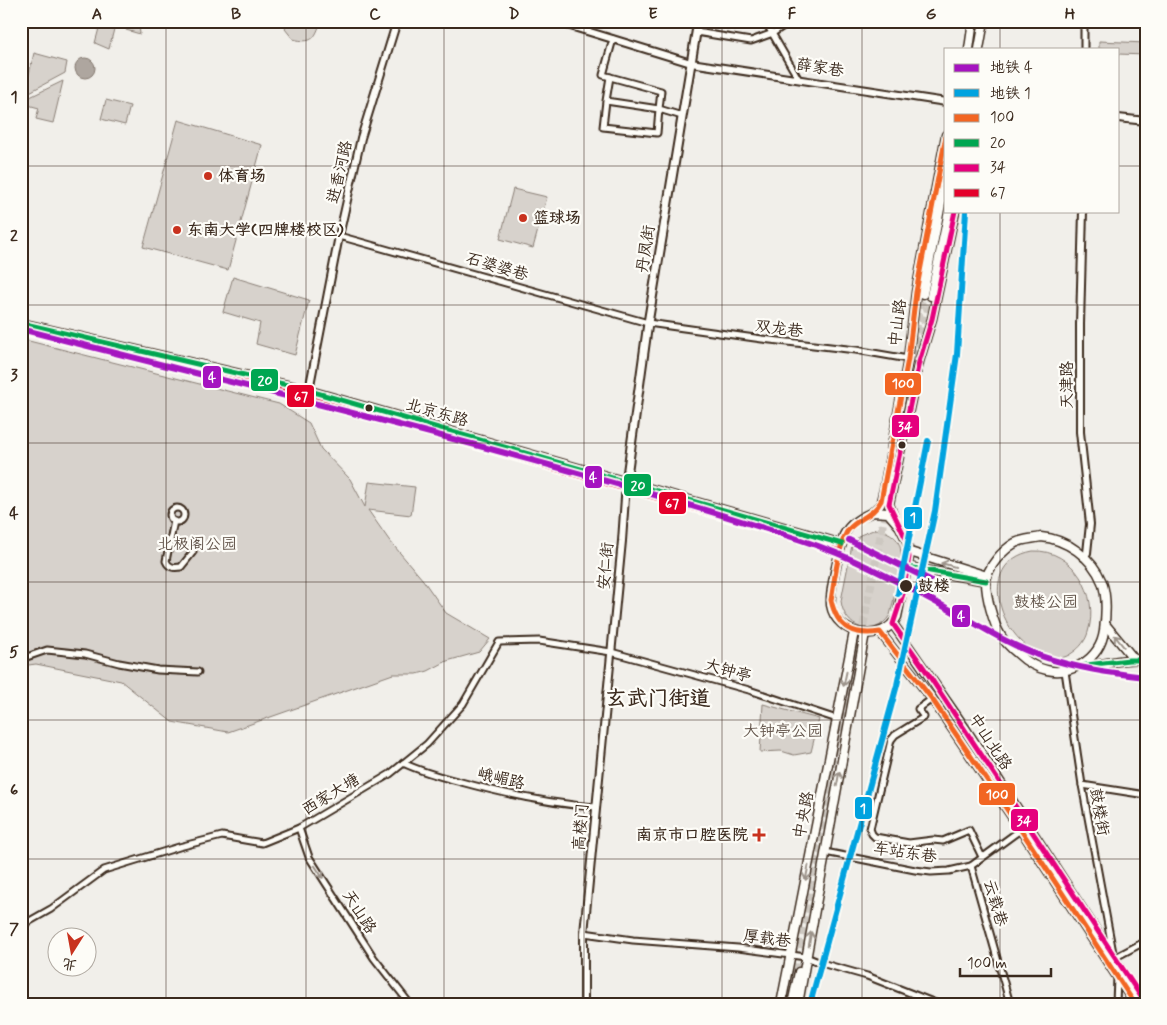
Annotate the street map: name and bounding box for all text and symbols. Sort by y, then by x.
text: A [92,4,102,25]
text: B [231,4,241,25]
text: C [369,4,381,25]
text: D [508,4,520,25]
text: E [648,4,658,25]
text: F [788,4,797,25]
text: G [926,4,937,25]
text: H [1065,4,1076,25]
legend [944,48,1120,212]
street label: 薛家巷 [795,54,845,82]
text: 地铁 4 [990,58,1033,78]
text: 地铁 1 [990,84,1031,104]
text: 1 [10,87,18,108]
text: 100 [990,108,1014,128]
text: 20 [990,134,1006,154]
street label: 进香河路 [323,138,357,206]
text: 34 [990,158,1006,178]
place label: 体育场 [218,166,266,187]
marker: 体育场 [202,170,214,182]
text: 67 [990,184,1006,204]
place label: 篮球场 [533,208,581,229]
marker: 篮球场 [517,212,529,224]
place label: 东南大学(四牌楼校区) [187,220,344,241]
marker: 东南大学(四牌楼校区) [171,224,183,236]
street label: 丹凤街 [632,224,660,274]
text: 2 [10,226,18,247]
street label: 石婆婆巷 [463,248,531,286]
street label: 中山路 [885,298,911,348]
street label: 双龙巷 [754,316,804,342]
street label: 天津路 [1057,361,1078,409]
text: 3 [10,365,18,386]
line badge: 4 [202,365,222,389]
line badge: 20 [250,368,279,392]
text: 4 [208,369,217,387]
text: 20 [258,372,272,390]
line badge: 100 [884,372,922,396]
text: 100 [892,375,914,393]
line badge: 67 [286,384,315,408]
text: 67 [294,388,308,406]
street label: 北京东路 [403,394,471,432]
unlabelled marker [364,403,374,413]
line badge: 34 [891,414,920,438]
text: 34 [898,418,913,436]
unlabelled marker [897,440,907,450]
line badge: 4 [584,465,603,489]
text: 4 [589,469,598,487]
line badge: 20 [623,473,652,497]
text: 20 [631,477,645,495]
line badge: 67 [658,491,687,515]
text: 67 [665,495,679,513]
text: 4 [9,503,19,524]
line badge: 1 [903,506,923,530]
text: 1 [910,509,916,527]
park label: 北极阁公园 [157,534,237,555]
street label: 安仁街 [593,541,619,591]
one-way arrow [941,559,957,569]
place label: 鼓楼 [918,576,950,597]
marker: 鼓楼 [898,578,914,594]
park label: 鼓楼公园 [1014,592,1078,613]
line badge: 4 [951,604,971,628]
text: 4 [957,608,966,626]
one-way arrow [1114,635,1125,648]
text: 5 [9,642,19,663]
street label: 大钟亭 [702,654,754,688]
one-way arrow [839,671,849,687]
district label: 玄武门街道 [606,685,711,713]
street label: 中山北路 [964,709,1016,775]
park label: 大钟亭公园 [743,721,823,742]
street label: 峨嵋路 [475,763,527,795]
street label: 西家大塘 [298,770,364,820]
one-way arrow [834,771,844,787]
text: 6 [10,780,18,801]
line badge: 100 [978,782,1016,806]
text: 100 [986,786,1008,804]
street label: 鼓楼街 [1084,787,1114,837]
street label: 中央路 [789,789,819,841]
line badge: 1 [854,796,873,820]
text: 1 [860,800,866,818]
street label: 高楼门 [568,802,594,852]
line badge: 34 [1010,808,1039,832]
text: 34 [1017,812,1032,830]
place label: 南京市口腔医院 [636,825,748,846]
marker: 南京市口腔医院 [752,828,766,842]
street label: 车站东巷 [872,838,938,868]
one-way arrow [314,865,324,879]
one-way arrow [802,865,811,881]
street label: 云载巷 [978,877,1012,929]
street label: 天山路 [337,886,381,938]
text: 7 [9,919,19,940]
street label: 厚载巷 [742,926,792,952]
north arrow [48,928,98,978]
one-way arrow [805,931,815,947]
scale bar [960,945,1051,977]
text: 北 [61,954,78,974]
text: 100 m [967,954,1007,974]

